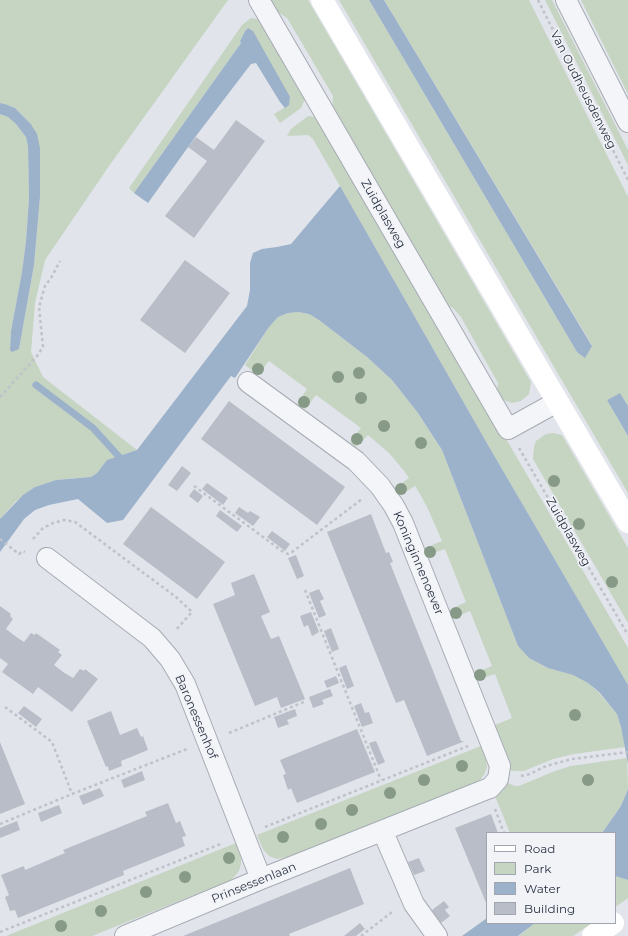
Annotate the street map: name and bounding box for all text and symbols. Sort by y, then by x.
street label: Van Oudheusdenweg [547,28,619,152]
street label: Zuidplasweg [357,177,409,251]
street label: Zuidplasweg [542,495,594,569]
street label: Koninginnenoever [390,509,446,617]
street label: Baronessenhof [172,673,220,761]
legend [486,832,616,924]
text: Road [524,841,555,856]
street label: Prinsessenlaan [210,859,298,907]
text: Park [524,861,551,876]
text: Water [524,881,560,896]
text: Building [524,901,575,916]

